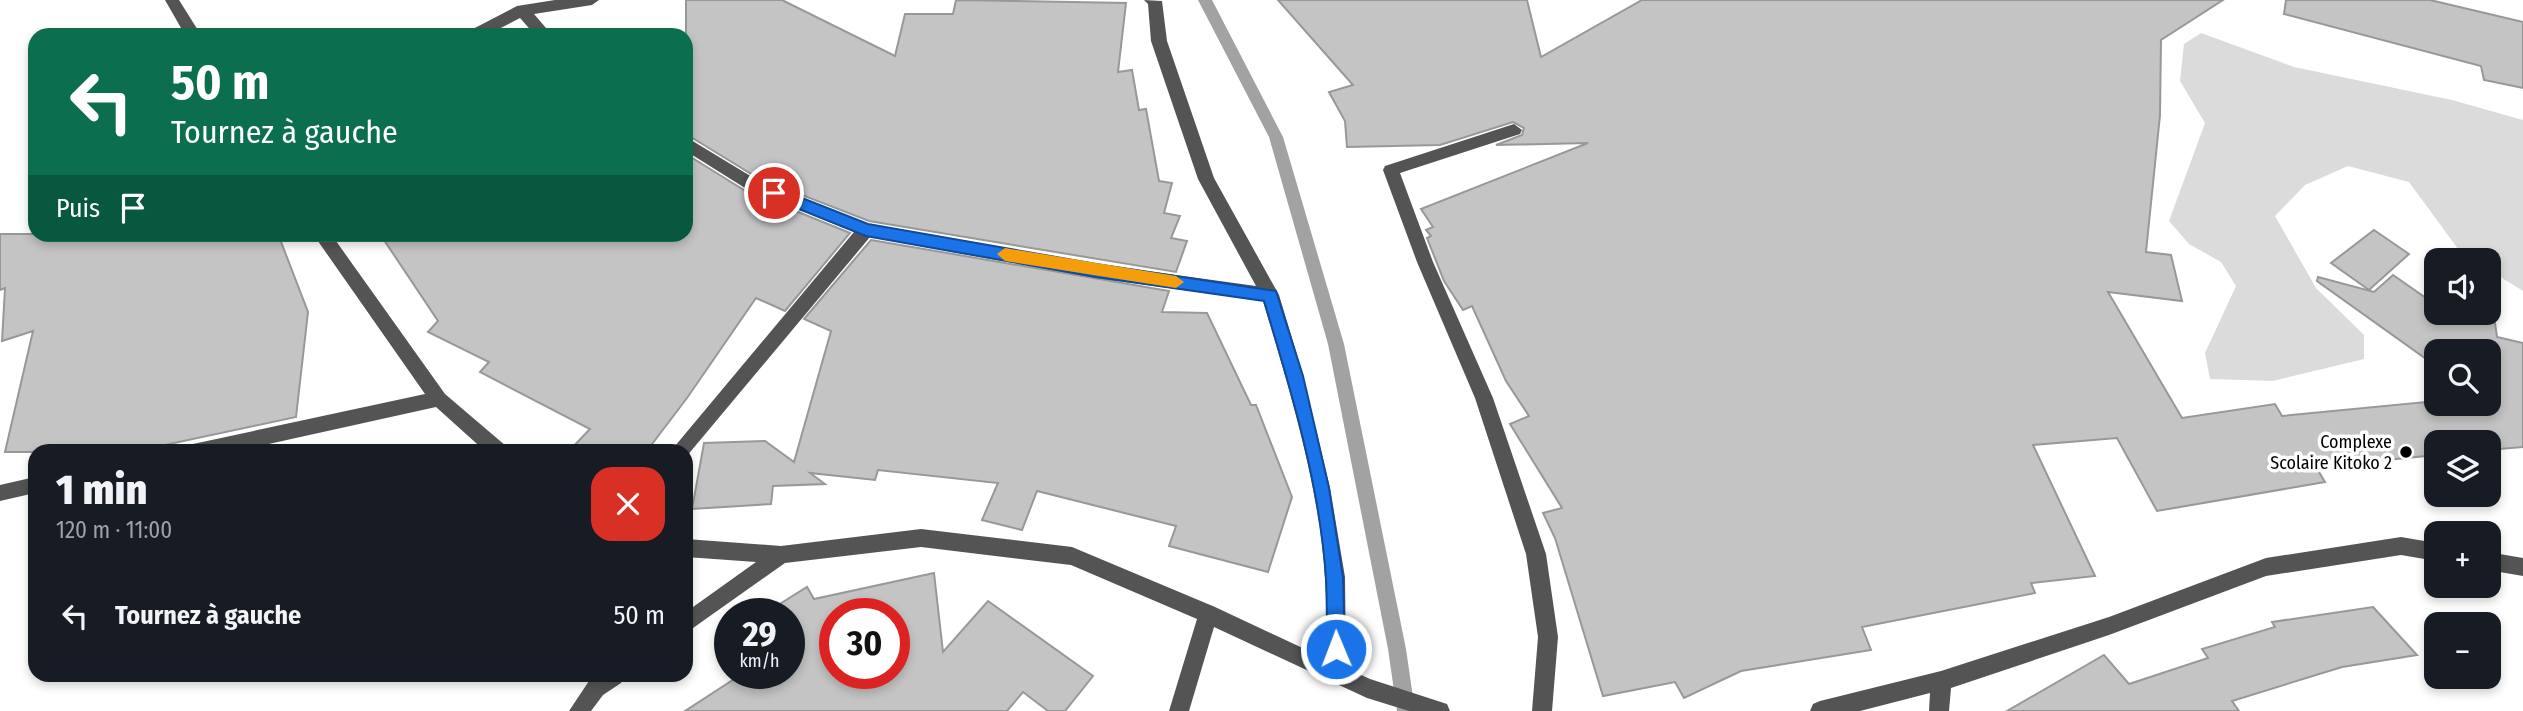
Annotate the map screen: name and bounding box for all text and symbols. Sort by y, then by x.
text: 50 m [171,53,269,112]
icon: left [56,56,147,147]
text: Tournez à gauche [171,113,398,151]
pin [744,163,804,223]
icon: arrive [755,174,793,212]
icon: arrive [114,189,152,227]
text: Puis [56,193,100,224]
map controls [2424,248,2501,689]
button: sound [2424,248,2501,325]
button: search [2424,339,2501,416]
button: layers [2424,430,2501,507]
place label: Complexe Scolaire Kitoko 2 [2270,431,2392,474]
marker: Complexe Scolaire Kitoko 2 [2398,444,2414,460]
text: 1 min [56,465,147,515]
button: close [591,467,665,541]
text: 120 m · 11:00 [56,516,172,544]
button: + [2424,521,2501,598]
icon: left [56,597,94,635]
speed limit sign: 30 [819,598,910,689]
text: Tournez à gauche [115,600,301,631]
text: 50 m [613,600,665,631]
position arrow [1299,612,1373,686]
button: − [2424,612,2501,689]
text: 29 [742,613,777,655]
text: km/h [739,650,780,672]

